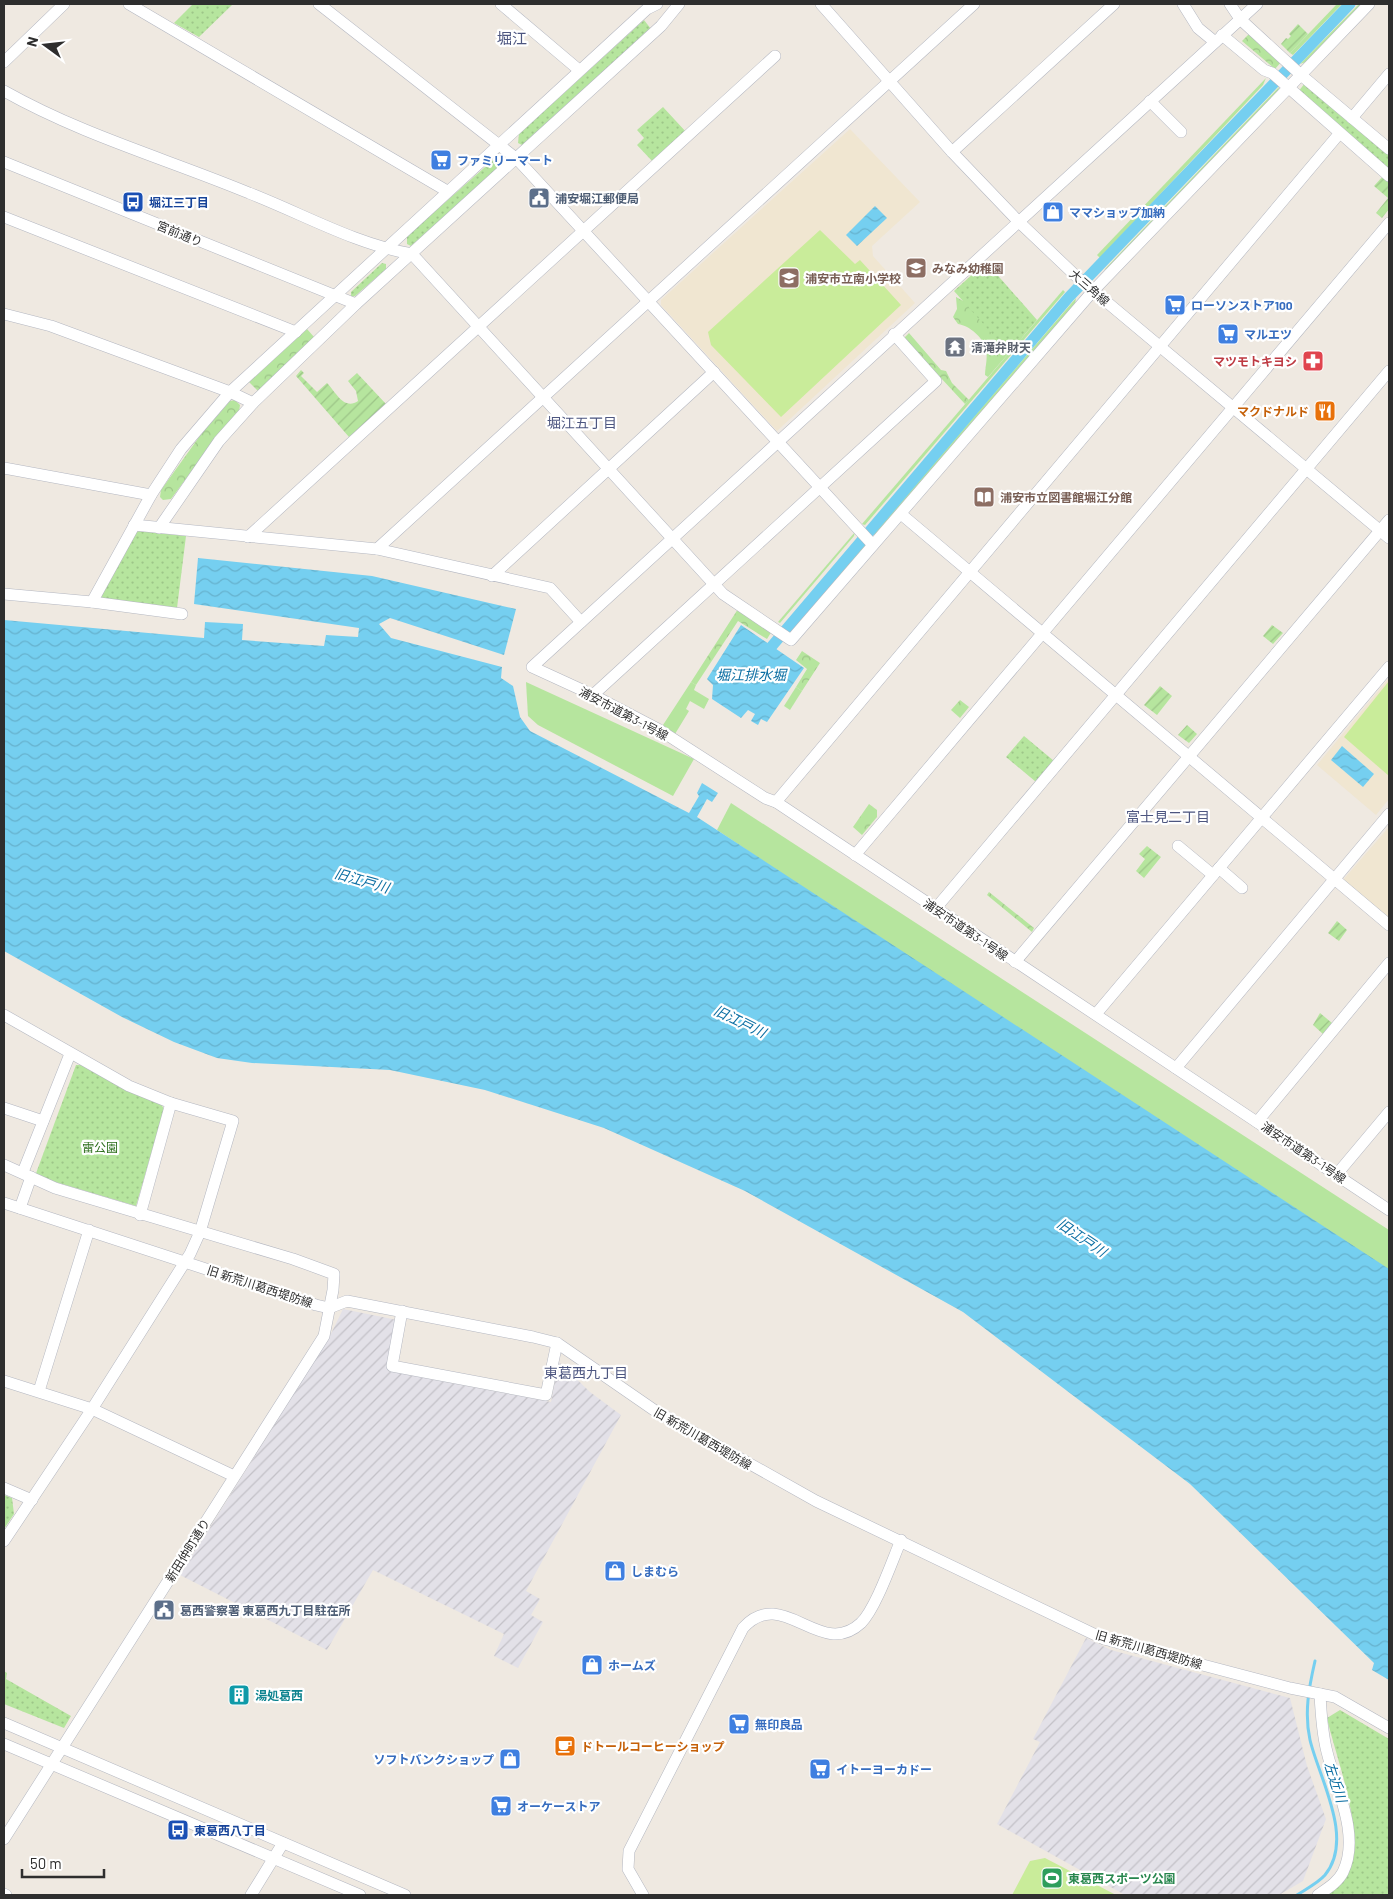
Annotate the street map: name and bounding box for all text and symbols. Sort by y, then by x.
north arrow [20,20,70,70]
district label: 堀江 [497,29,527,47]
text: N [23,35,41,48]
supermarket icon: ファミリーマート [429,148,453,172]
place label: ファミリーマート [457,153,553,167]
public building icon: 浦安堀江郵便局 [527,186,551,210]
bus stop icon: 堀江三丁目 [121,190,145,214]
place label: 浦安堀江郵便局 [555,191,639,205]
place label: 堀江三丁目 [149,195,209,209]
shop icon: ママショップ加納 [1041,200,1065,224]
place label: ママショップ加納 [1069,205,1165,219]
street label: 宮前通り [155,218,205,248]
school or university icon: みなみ幼稚園 [904,256,928,280]
place label: みなみ幼稚園 [932,261,1004,275]
school or university icon: 浦安市立南小学校 [777,266,801,290]
street label: 大三角線 [1067,266,1113,308]
place label: 浦安市立南小学校 [805,271,901,285]
supermarket icon: ローソンストア100 [1163,293,1187,317]
place label: ローソンストア100 [1191,298,1293,312]
supermarket icon: マルエツ [1216,322,1240,346]
place label: マルエツ [1244,327,1292,341]
temple icon: 清滝弁財天 [943,335,967,359]
place label: 清滝弁財天 [971,340,1031,354]
pharmacy icon: マツモトキヨシ [1301,349,1325,373]
place label: マツモトキヨシ [1213,354,1297,368]
restaurant icon: マクドナルド [1313,399,1337,423]
place label: マクドナルド [1237,404,1309,418]
district label: 堀江五丁目 [547,414,617,431]
library icon: 浦安市立図書館堀江分館 [972,485,996,509]
place label: 浦安市立図書館堀江分館 [1000,490,1132,504]
water label: 堀江排水堀 [716,666,788,683]
street label: 浦安市道第3-1号線 [577,684,671,742]
district label: 富士見二丁目 [1126,808,1210,825]
water label: 旧江戸川 [333,864,393,896]
street label: 浦安市道第3-1号線 [921,895,1011,963]
water label: 旧江戸川 [711,1001,771,1042]
street label: 浦安市道第3-1号線 [1259,1118,1349,1186]
park label: 雷公園 [82,1140,118,1154]
water label: 旧江戸川 [1054,1214,1112,1261]
street label: 旧 新荒川葛西堤防線 [205,1262,315,1310]
district label: 東葛西九丁目 [544,1364,628,1381]
street label: 旧 新荒川葛西堤防線 [652,1404,754,1472]
street label: 新田仲町通り [162,1516,212,1584]
shop icon: しまむら [603,1559,627,1583]
place label: しまむら [631,1564,679,1578]
public building icon: 葛西警察署 東葛西九丁目駐在所 [152,1598,176,1622]
place label: 葛西警察署 東葛西九丁目駐在所 [180,1603,350,1617]
street label: 旧 新荒川葛西堤防線 [1094,1627,1204,1671]
shop icon: ホームズ [580,1653,604,1677]
place label: ホームズ [608,1658,656,1672]
building icon: 湯処葛西 [227,1683,251,1707]
place label: 湯処葛西 [255,1688,303,1702]
supermarket icon: 無印良品 [727,1712,751,1736]
place label: 無印良品 [755,1717,803,1731]
cafe icon: ドトールコーヒーショップ [553,1734,577,1758]
place label: ドトールコーヒーショップ [581,1739,725,1753]
shop icon: ソフトバンクショップ [498,1747,522,1771]
place label: ソフトバンクショップ [373,1752,494,1766]
supermarket icon: イトーヨーカドー [808,1757,832,1781]
water label: 左近川 [1321,1759,1351,1807]
place label: イトーヨーカドー [836,1762,932,1776]
supermarket icon: オーケーストア [489,1794,513,1818]
place label: オーケーストア [517,1799,600,1813]
bus stop icon: 東葛西八丁目 [166,1818,190,1842]
place label: 東葛西八丁目 [194,1823,266,1837]
scale bar [22,1846,105,1878]
text: 50 m [30,1854,62,1872]
sports icon: 東葛西スポーツ公園 [1040,1866,1064,1890]
place label: 東葛西スポーツ公園 [1068,1871,1176,1885]

